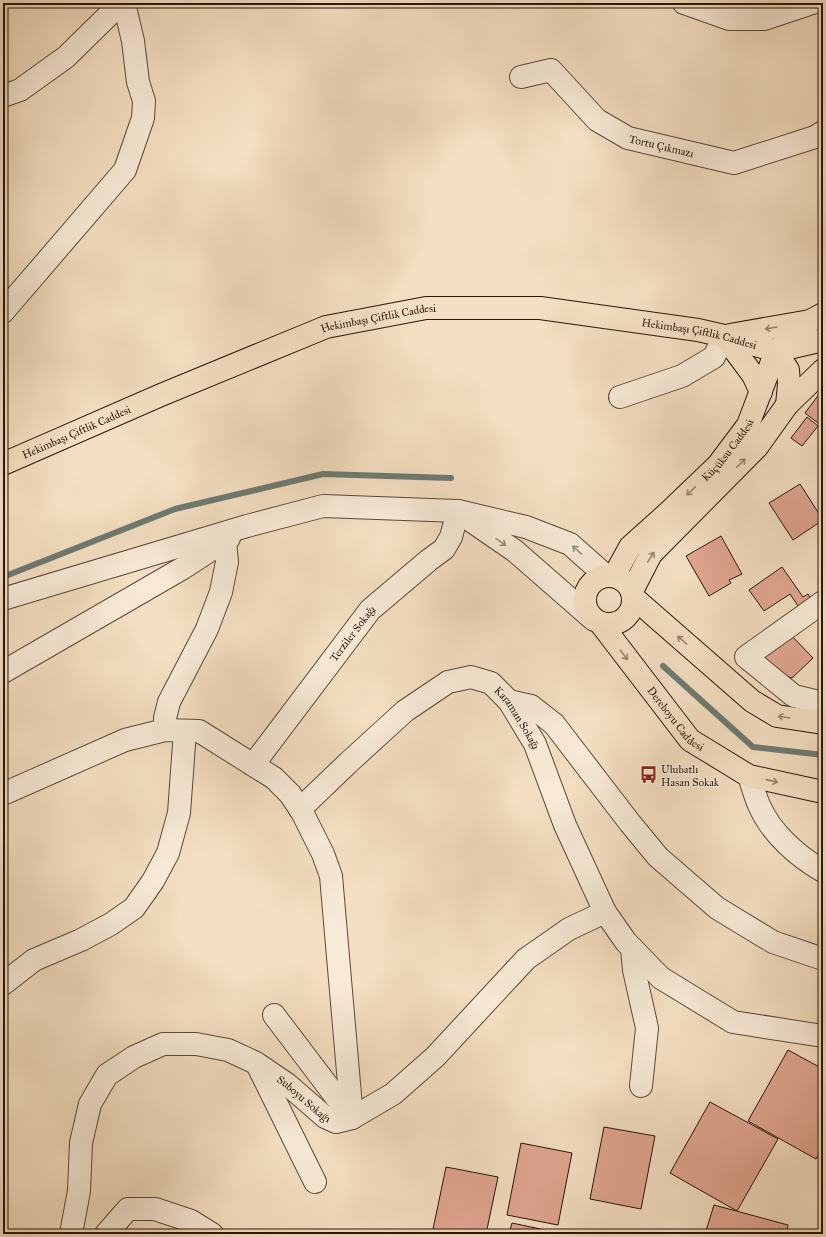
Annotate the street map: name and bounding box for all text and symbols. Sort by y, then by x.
street label: Tortu Çıkmazı [628,132,695,160]
street label: Hekimbaşı Çiftlik Caddesi [319,302,436,336]
street label: Hekimbaşı Çiftlik Caddesi [641,316,758,352]
one-way arrow [765,324,778,332]
street label: Hekimbaşı Çiftlik Caddesi [20,403,133,462]
street label: Küçüksu Caddesi [699,418,757,484]
one-way arrow [736,459,746,468]
one-way arrow [686,486,696,495]
one-way arrow [495,538,506,546]
one-way arrow [572,545,582,555]
one-way arrow [646,551,655,562]
street label: Terziler Sokağı [327,603,378,664]
one-way arrow [676,635,687,644]
one-way arrow [620,649,629,660]
street label: Karaman Sokağı [491,684,542,751]
street label: Dereboyu Caddesi [644,684,706,754]
one-way arrow [778,713,791,721]
place label: Ulubatlı Hasan Sokak [661,763,720,789]
bus stop icon: Ulubatlı Hasan Sokak [638,765,658,785]
one-way arrow [765,777,778,785]
street label: Suboyu Sokağı [274,1073,332,1126]

